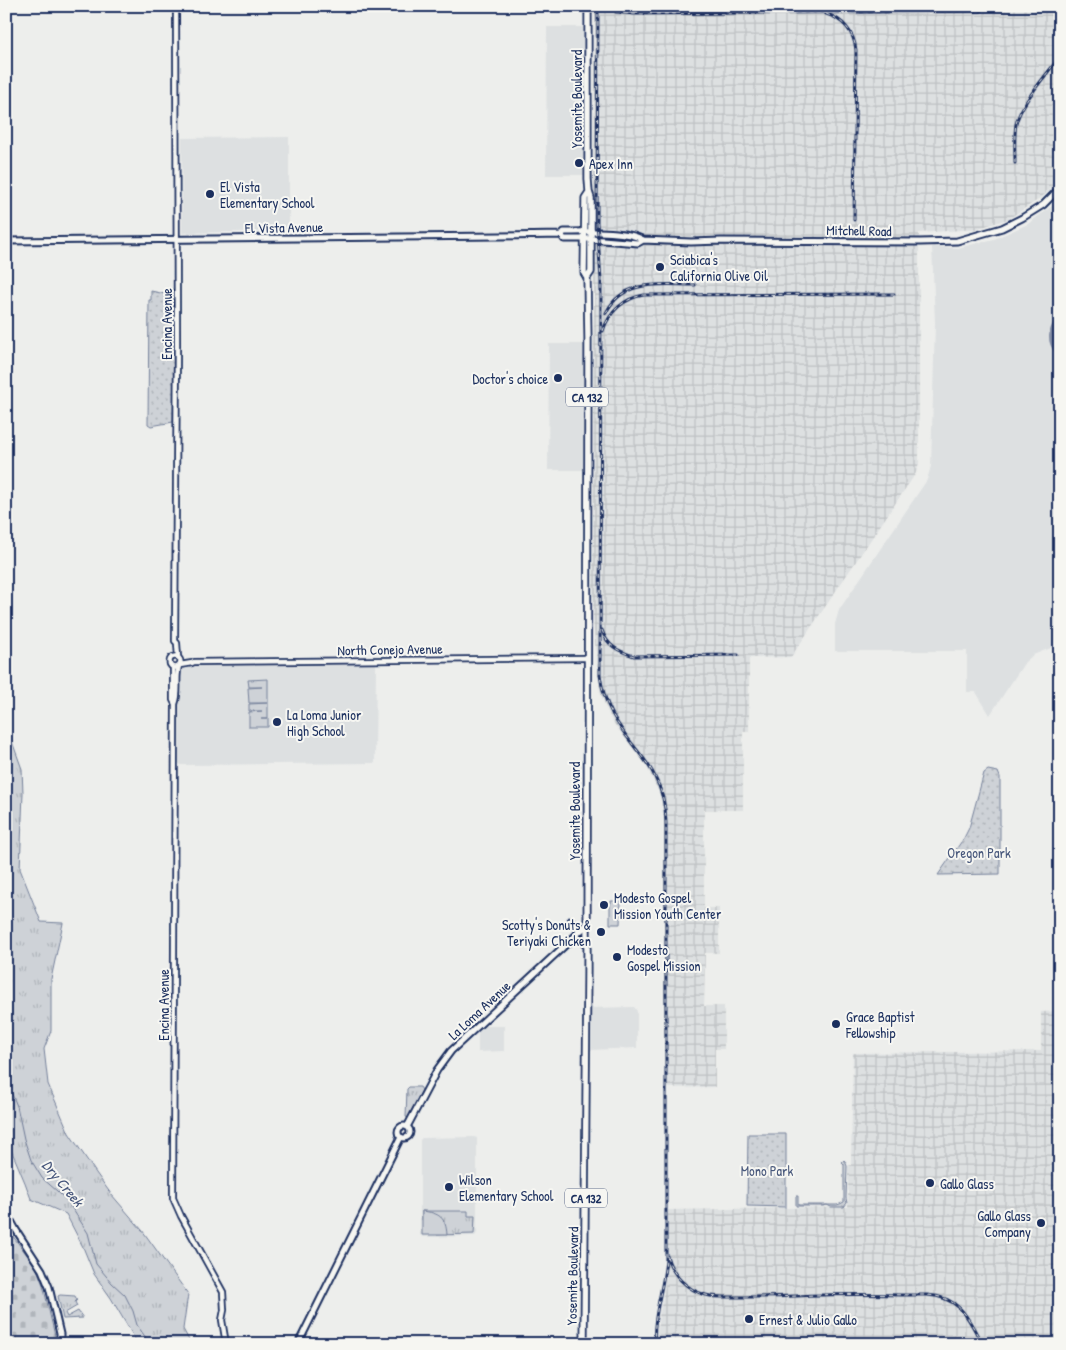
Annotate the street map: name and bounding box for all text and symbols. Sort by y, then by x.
street label: Yosemite Boulevard [567,49,586,148]
place label: Apex Inn [589,154,633,174]
marker: Apex Inn [573,157,585,169]
place label: El Vista Elementary School [220,177,315,213]
marker: El Vista Elementary School [204,188,216,200]
street label: El Vista Avenue [245,217,324,237]
street label: Mitchell Road [826,220,892,240]
place label: Sciabica's California Olive Oil [670,250,768,285]
marker: Sciabica's California Olive Oil [654,261,666,273]
street label: Encina Avenue [157,288,176,360]
place label: Doctor's choice [472,369,548,388]
marker: Doctor's choice [552,372,564,384]
road number: CA 132 [566,388,608,407]
street label: North Conejo Avenue [337,639,443,660]
place label: La Loma Junior High School [287,705,362,741]
marker: La Loma Junior High School [271,716,283,728]
street label: Yosemite Boulevard [565,761,584,860]
park label: Oregon Park [947,843,1011,863]
place label: Modesto Gospel Mission Youth Center [614,888,722,923]
marker: Modesto Gospel Mission Youth Center [598,899,610,911]
place label: Scotty's Donuts & Teriyaki Chicken [502,915,591,951]
marker: Scotty's Donuts & Teriyaki Chicken [595,926,607,938]
place label: Modesto Gospel Mission [627,940,701,976]
marker: Modesto Gospel Mission [611,951,623,963]
street label: Encina Avenue [154,969,173,1041]
street label: La Loma Avenue [444,976,514,1044]
place label: Grace Baptist Fellowship [845,1007,915,1043]
marker: Grace Baptist Fellowship [830,1018,842,1030]
water label: Dry Creek [37,1155,90,1212]
park label: Mono Park [741,1161,793,1180]
place label: Wilson Elementary School [459,1170,554,1206]
place label: Gallo Glass [940,1174,994,1193]
marker: Gallo Glass [924,1177,936,1189]
marker: Wilson Elementary School [443,1181,455,1193]
road number: CA 132 [565,1188,607,1208]
place label: Gallo Glass Company [977,1206,1031,1242]
marker: Gallo Glass Company [1035,1217,1047,1229]
street label: Yosemite Boulevard [562,1226,582,1325]
place label: Ernest & Julio Gallo [759,1310,857,1329]
marker: Ernest & Julio Gallo [743,1313,755,1325]

